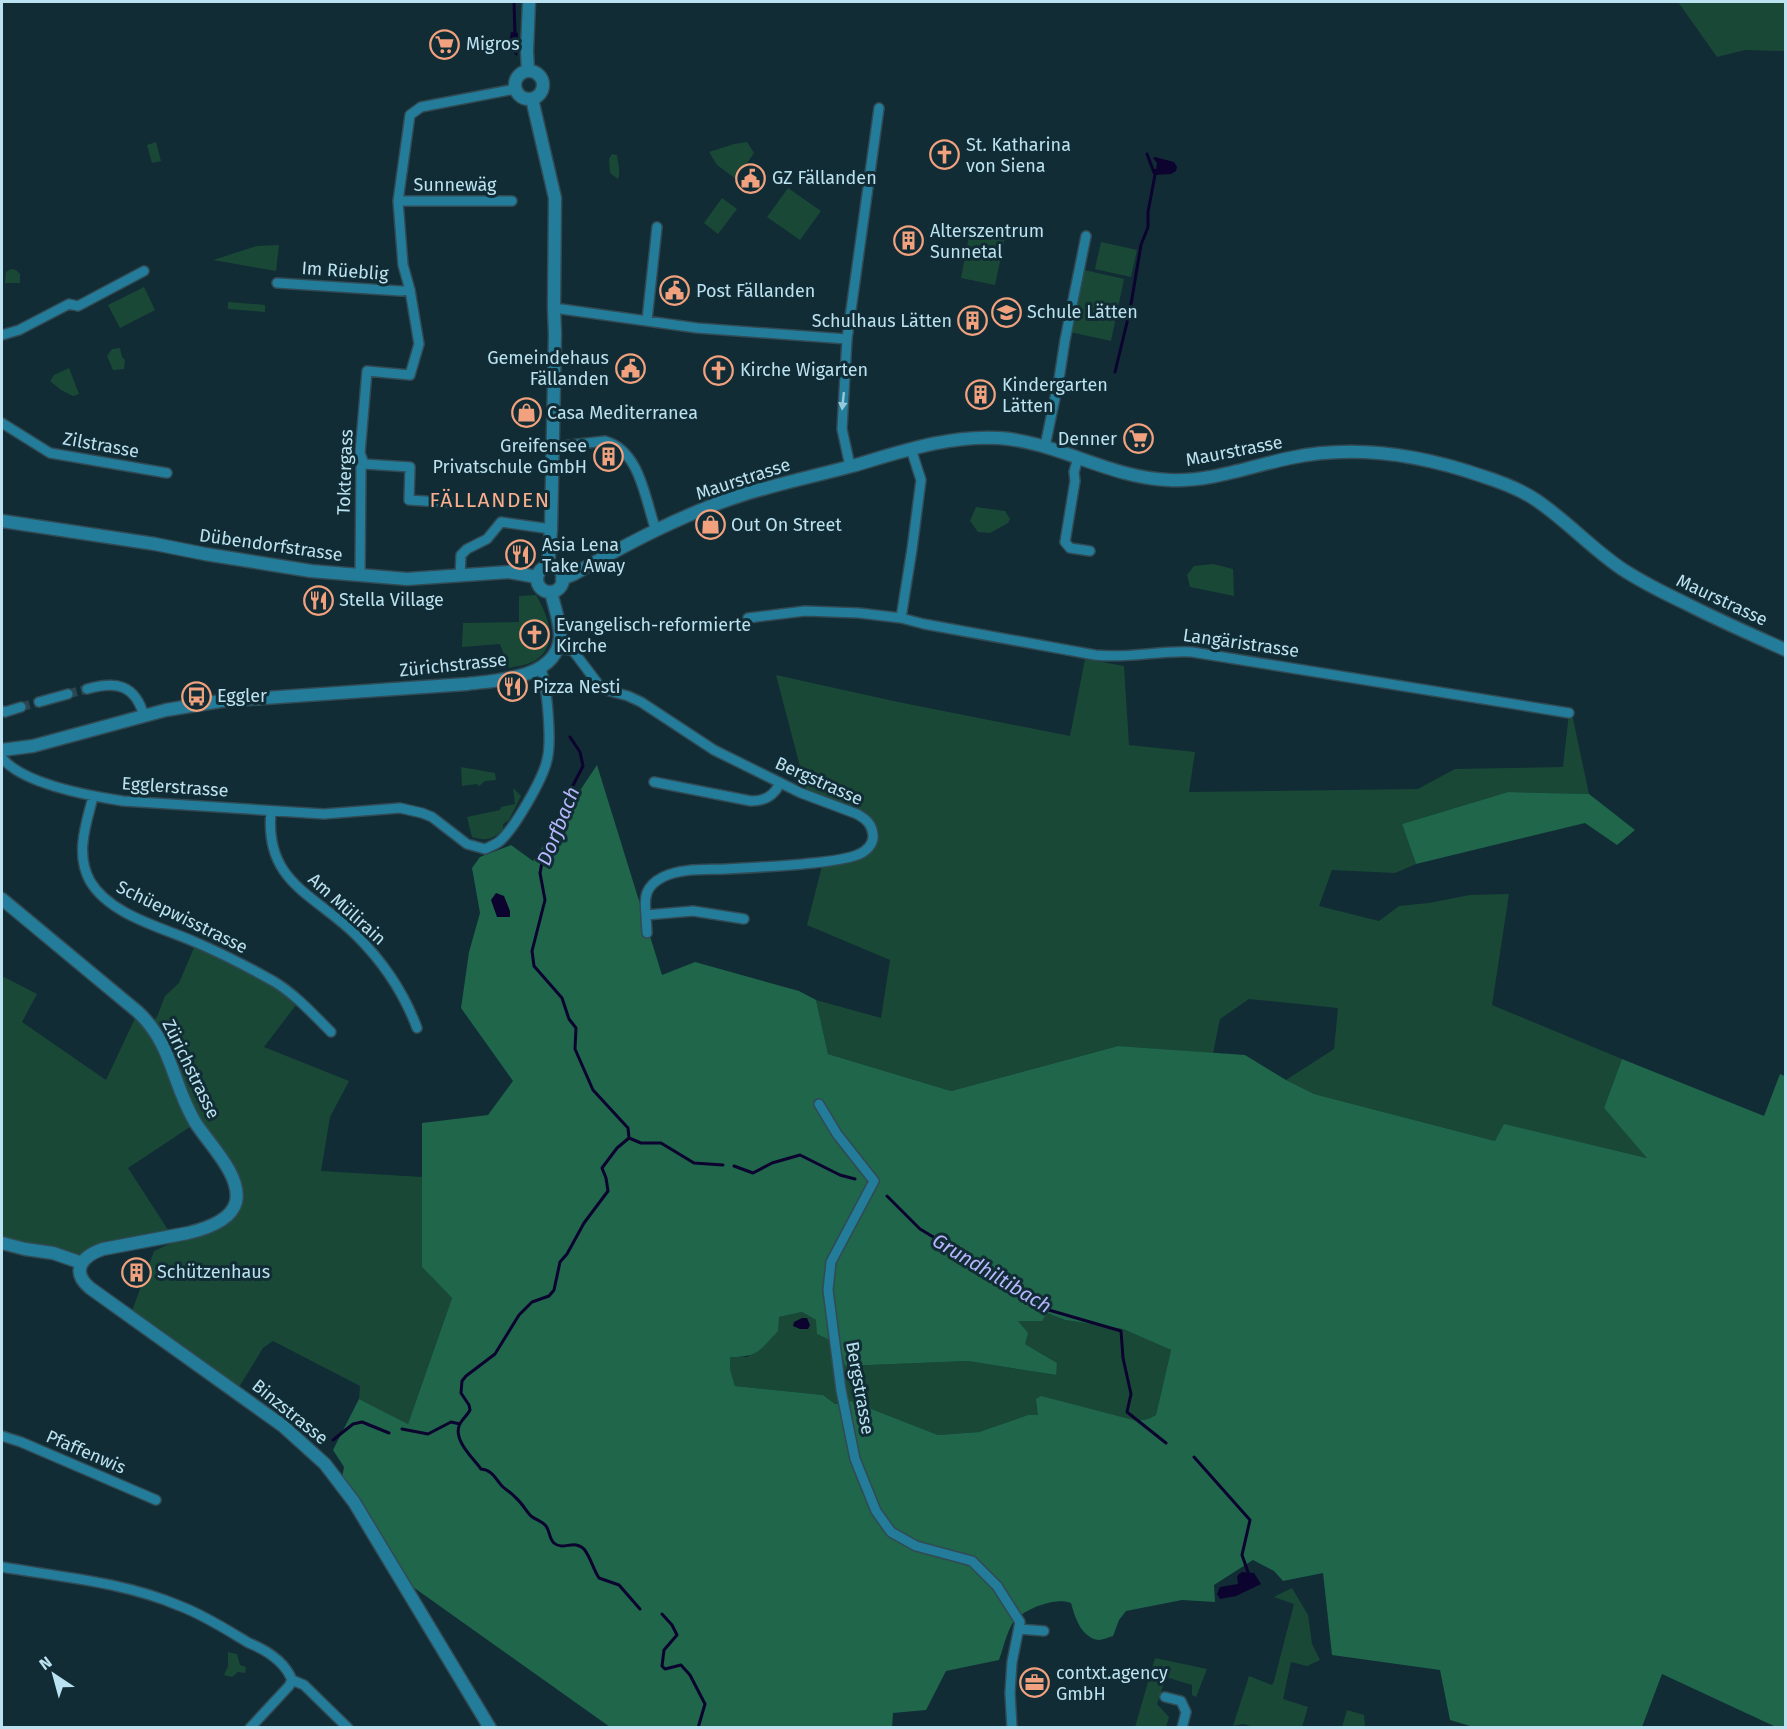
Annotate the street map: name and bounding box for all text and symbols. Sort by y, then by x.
supermarket icon: Migros [429,28,461,60]
place label: Migros [466,33,520,55]
place label: St. Katharina von Siena [966,134,1071,177]
church icon: St. Katharina von Siena [929,139,961,171]
public building icon: GZ Fällanden [735,162,767,194]
place label: GZ Fällanden [772,167,877,189]
street label: Sunnewäg [414,174,497,196]
place label: Alterszentrum Sunnetal [930,220,1044,263]
building icon: Alterszentrum Sunnetal [893,225,925,257]
street label: Im Rüeblig [301,257,390,285]
public building icon: Post Fällanden [659,275,691,307]
place label: Post Fällanden [696,280,815,302]
school or university icon: Schule Lätten [990,296,1022,328]
place label: Schule Lätten [1027,301,1138,323]
building icon: Schulhaus Lätten [957,305,989,337]
place label: Schulhaus Lätten [812,310,952,332]
place label: Gemeindehaus Fällanden [487,347,609,390]
public building icon: Gemeindehaus Fällanden [614,352,646,384]
church icon: Kirche Wigarten [703,354,735,386]
place label: Kirche Wigarten [740,359,868,381]
place label: Kindergarten Lätten [1002,374,1108,417]
building icon: Kindergarten Lätten [965,379,997,411]
one-way arrow [838,391,848,410]
shop icon: Casa Mediterranea [510,397,542,429]
place label: Casa Mediterranea [547,402,698,424]
supermarket icon: Denner [1122,423,1154,455]
street label: Zilstrasse [61,427,141,463]
place label: Denner [1058,428,1117,450]
street label: Toktergass [333,429,357,515]
street label: Maurstrasse [1184,431,1284,471]
place label: Greifensee Privatschule GmbH [433,435,587,478]
building icon: Greifensee Privatschule GmbH [592,440,624,472]
street label: Maurstrasse [693,453,793,505]
district label: FÄLLANDEN [429,487,551,513]
shop icon: Out On Street [694,509,726,541]
place label: Out On Street [731,514,842,536]
street label: Dübendorfstrasse [198,524,344,566]
place label: Asia Lena Take Away [542,534,625,577]
restaurant icon: Asia Lena Take Away [505,539,537,571]
street label: Maurstrasse [1673,569,1771,631]
restaurant icon: Stella Village [302,584,334,616]
place label: Stella Village [339,589,444,611]
place label: Evangelisch-reformierte Kirche [556,614,751,657]
church icon: Evangelisch-reformierte Kirche [519,619,551,651]
street label: Langäristrasse [1181,624,1301,662]
street label: Zürichstrasse [398,648,508,682]
restaurant icon: Pizza Nesti [496,671,528,703]
place label: Pizza Nesti [533,676,621,698]
bus stop icon: Eggler [180,680,212,712]
place label: Eggler [217,685,267,707]
street label: Bergstrasse [772,752,866,810]
street label: Egglerstrasse [121,772,229,802]
water label: Dorfbach [531,783,585,869]
street label: Am Mülirain [304,868,390,950]
street label: Schüepwisstrasse [113,876,251,958]
street label: Zürichstrasse [157,1016,225,1122]
water label: Grundhiltibach [928,1228,1056,1318]
building icon: Schützenhaus [120,1256,152,1288]
place label: Schützenhaus [157,1261,270,1283]
street label: Bergstrasse [841,1340,879,1436]
street label: Binzstrasse [247,1375,333,1449]
street label: Pfaffenwis [43,1425,129,1479]
north arrow [24,1645,84,1705]
text: N [36,1652,55,1674]
place label: contxt.agency GmbH [1056,1662,1168,1705]
office icon: contxt.agency GmbH [1019,1667,1051,1699]

